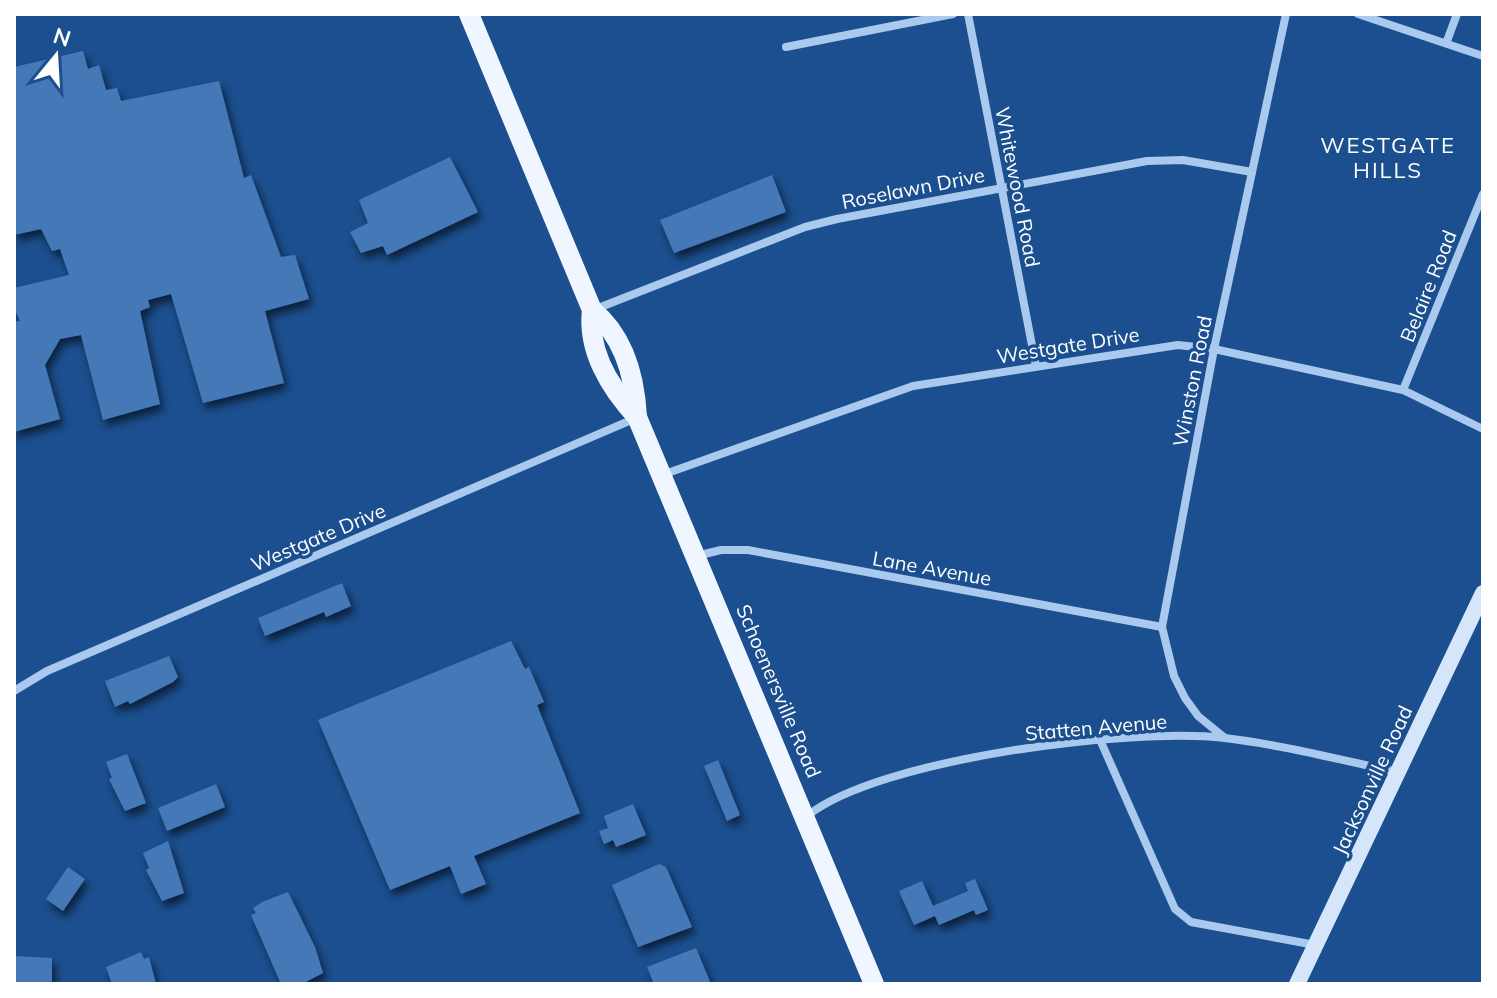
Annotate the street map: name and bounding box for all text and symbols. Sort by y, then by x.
north arrow [16,16,96,96]
text: N [50,21,74,53]
street label: Whitewood Road [990,105,1046,269]
district label: WESTGATE HILLS [1320,131,1456,184]
street label: Roselawn Drive [839,162,987,214]
street label: Belaire Road [1394,226,1462,346]
street label: Winston Road [1167,313,1217,449]
street label: Westgate Drive [995,321,1141,369]
street label: Westgate Drive [247,497,389,577]
street label: Lane Avenue [871,545,993,591]
street label: Schoenersville Road [731,601,827,781]
street label: Jacksonville Road [1327,701,1417,859]
street label: Statten Avenue [1024,708,1168,746]

